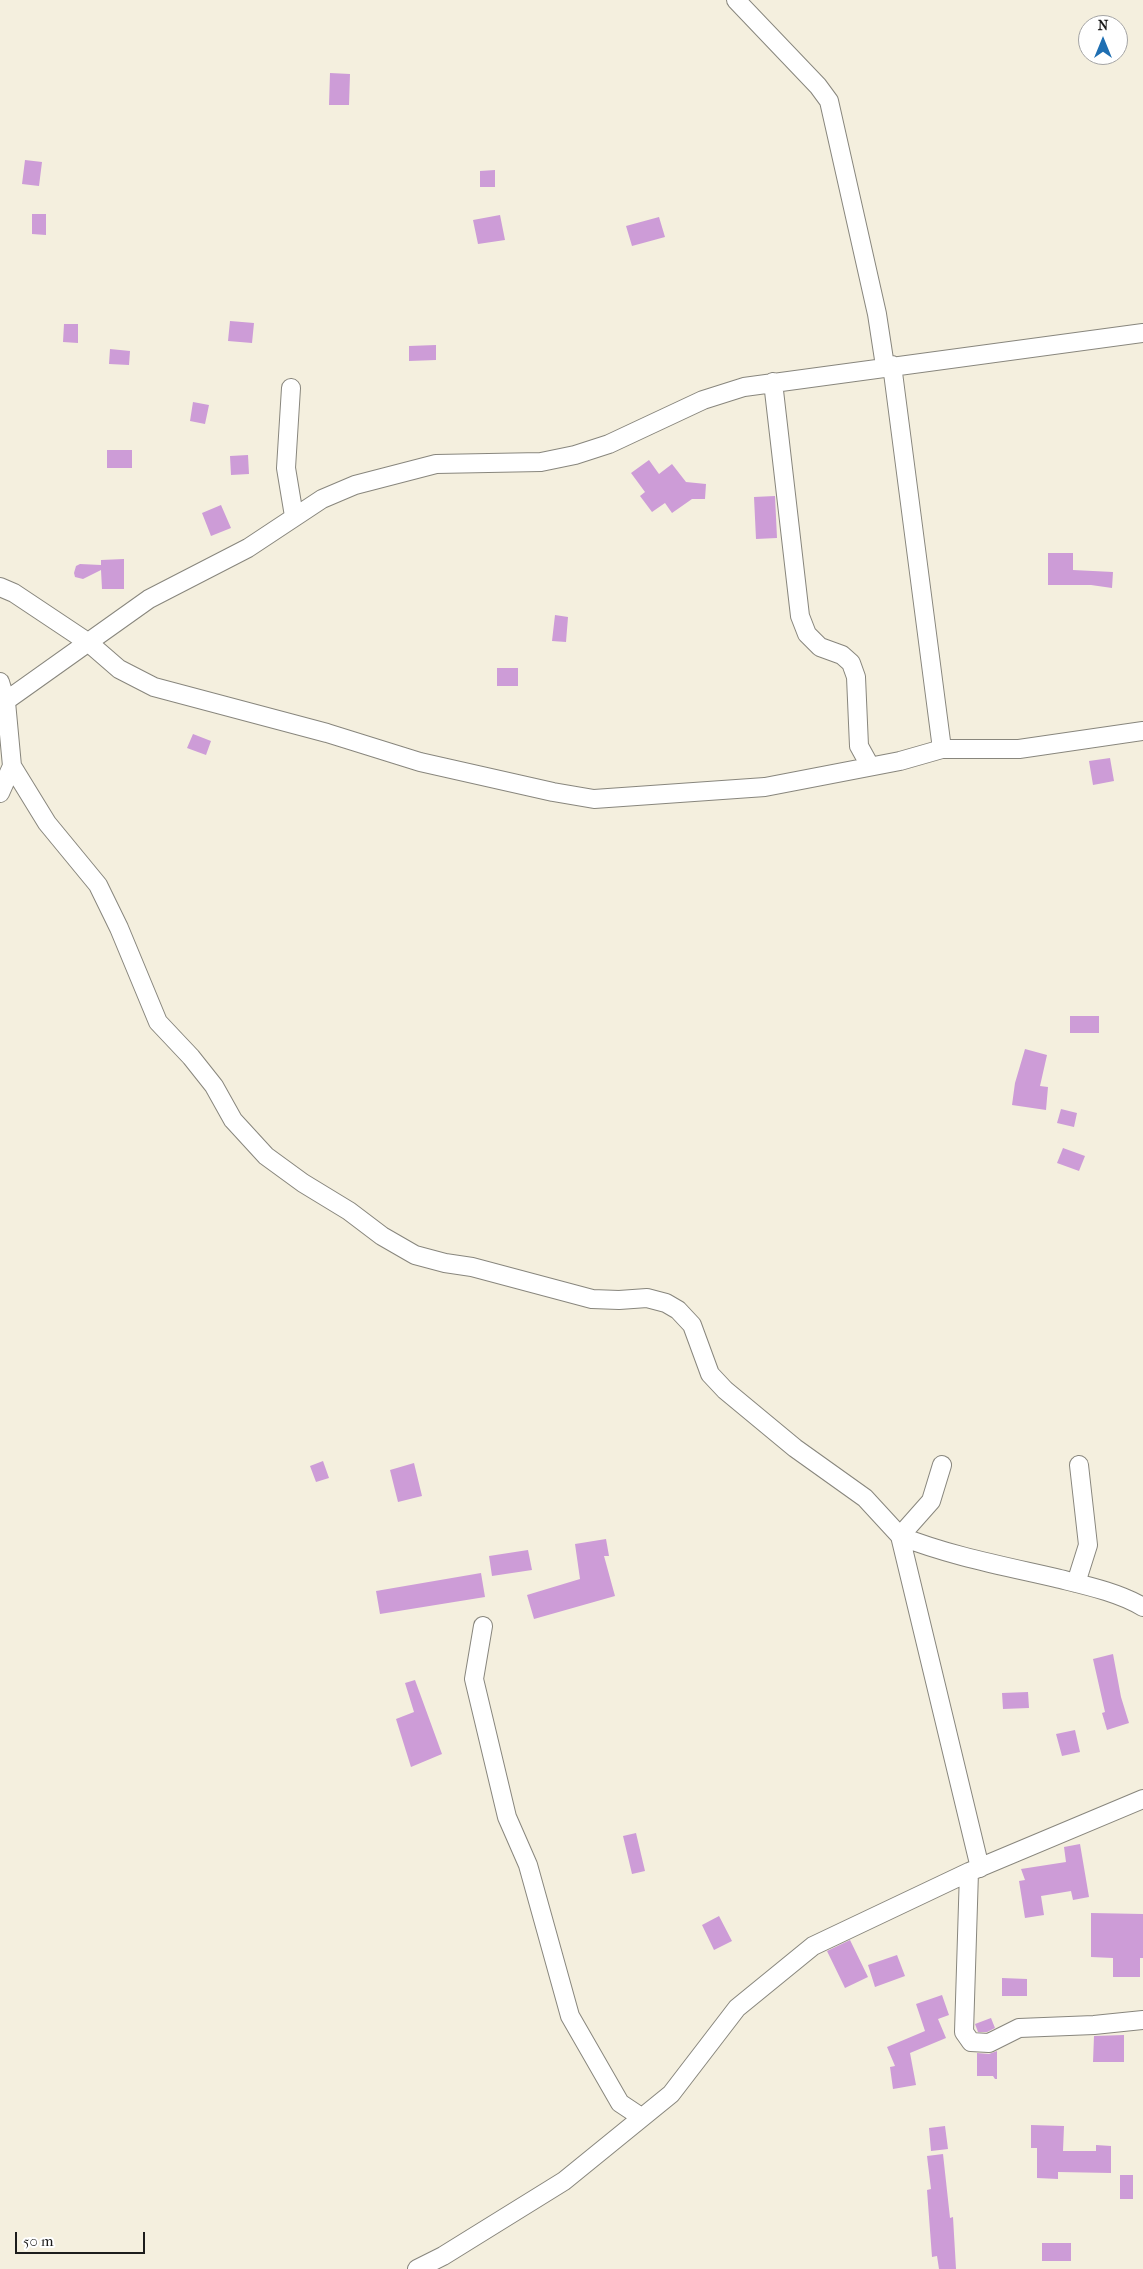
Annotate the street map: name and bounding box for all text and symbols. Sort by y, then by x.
north arrow [1078,15,1128,65]
text: N [1098,17,1108,34]
scale bar [18,2222,148,2254]
text: 50 m [23,2232,53,2250]

